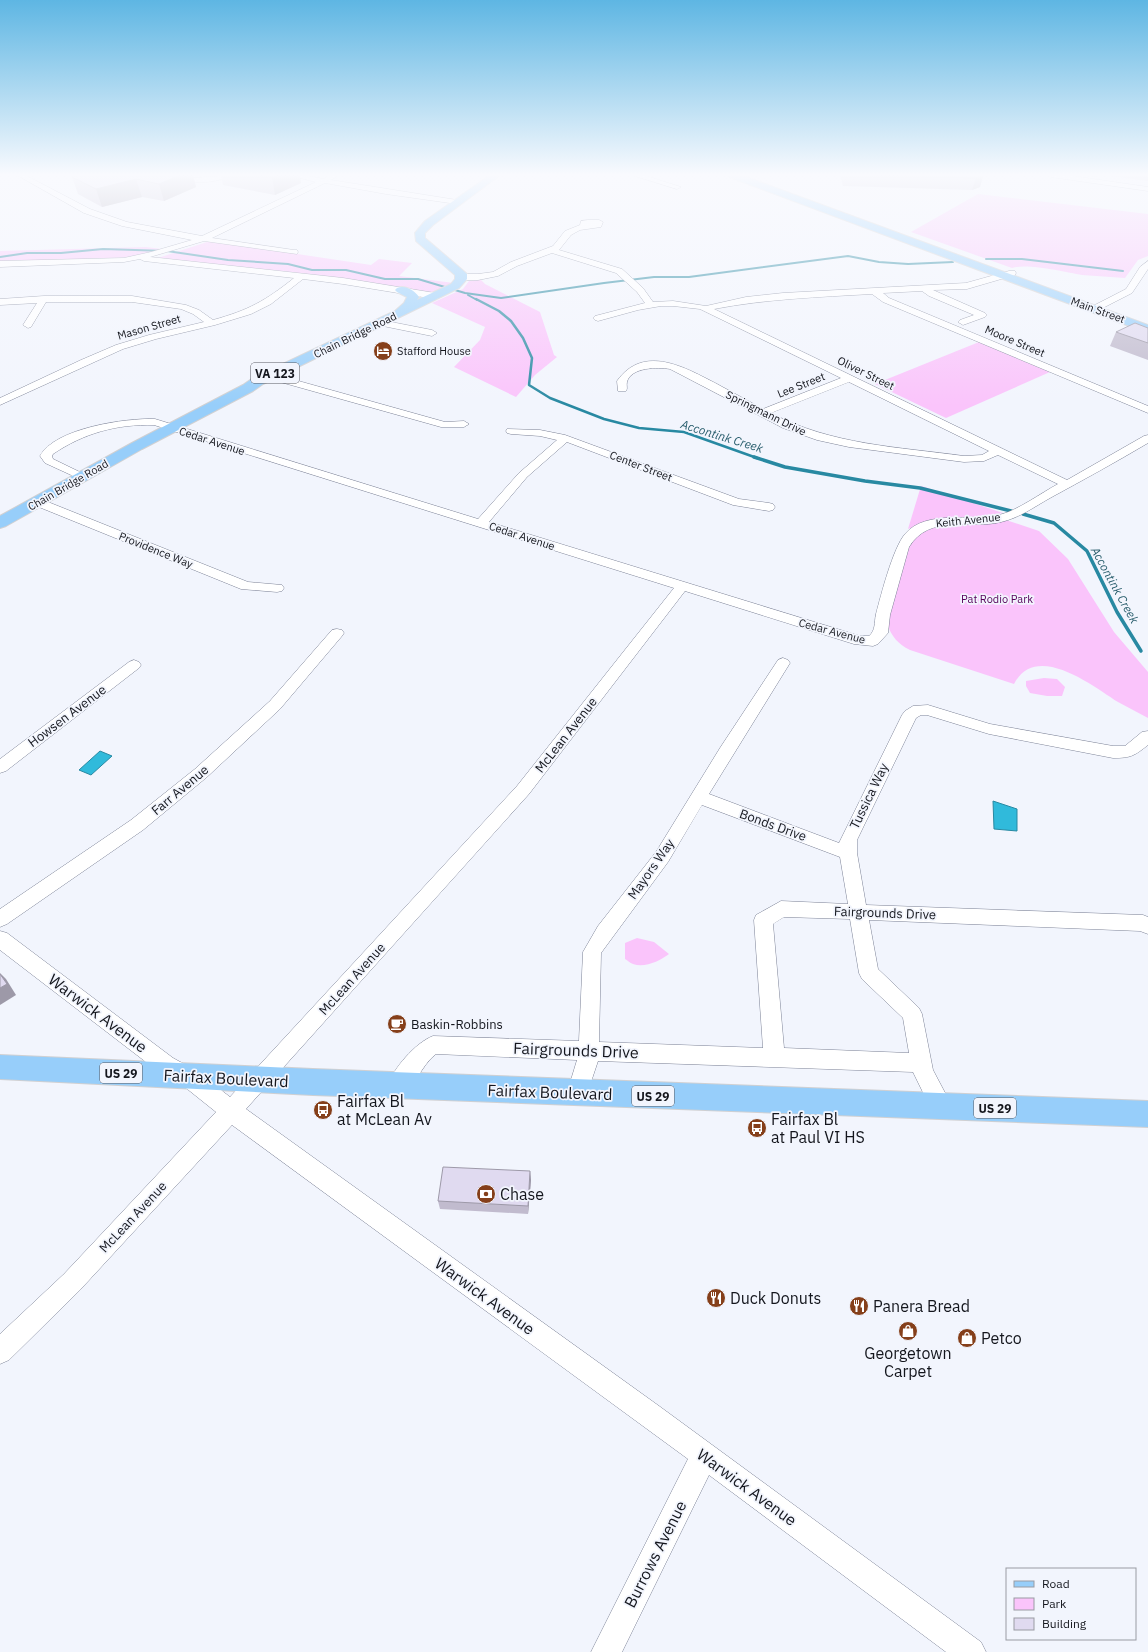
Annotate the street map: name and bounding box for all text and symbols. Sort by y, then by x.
street label: Main Street [1069,294,1127,326]
street label: Chain Bridge Road [311,309,399,361]
street label: Mason Street [116,311,182,343]
street label: Moore Street [983,322,1047,360]
hotel icon: Stafford House [372,340,394,362]
place label: Stafford House [397,344,471,358]
street label: Oliver Street [835,353,897,393]
road number: VA 123 [251,363,299,383]
street label: Lee Street [775,369,827,401]
street label: Springmann Drive [724,387,808,439]
water label: Accontink Creek [678,416,766,456]
street label: Cedar Avenue [177,424,247,458]
street label: Center Street [608,448,674,484]
street label: Chain Bridge Road [25,456,111,514]
street label: Keith Avenue [935,510,1001,530]
street label: Cedar Avenue [487,519,557,553]
street label: Providence Way [117,529,196,571]
water label: Accontink Creek [1087,543,1143,626]
park label: Pat Rodio Park [961,592,1033,606]
street label: Cedar Avenue [797,615,867,647]
street label: Howsen Avenue [24,681,110,751]
street label: McLean Avenue [531,694,601,776]
street label: Tussica Way [846,760,893,832]
street label: Farr Avenue [148,761,212,819]
street label: Bonds Drive [737,805,809,845]
street label: Mayors Way [624,835,678,903]
street label: Fairgrounds Drive [834,903,936,923]
street label: McLean Avenue [315,939,389,1019]
street label: Warwick Avenue [45,969,152,1057]
cafe icon: Baskin-Robbins [386,1013,408,1035]
place label: Baskin-Robbins [411,1016,503,1033]
street label: Fairgrounds Drive [513,1038,639,1062]
road number: US 29 [100,1063,142,1083]
street label: Fairfax Boulevard [163,1065,289,1091]
street label: Fairfax Boulevard [487,1080,613,1104]
road number: US 29 [632,1086,674,1106]
place label: Fairfax Bl at McLean Av [337,1091,432,1129]
road number: US 29 [974,1098,1016,1118]
bus stop icon: Fairfax Bl at McLean Av [312,1099,334,1121]
place label: Fairfax Bl at Paul VI HS [771,1109,865,1147]
bus stop icon: Fairfax Bl at Paul VI HS [746,1117,768,1139]
street label: McLean Avenue [96,1178,170,1256]
bank icon: Chase [475,1183,497,1205]
place label: Chase [500,1184,544,1204]
street label: Warwick Avenue [431,1253,539,1339]
restaurant icon: Duck Donuts [705,1287,727,1309]
place label: Duck Donuts [730,1288,821,1308]
restaurant icon: Panera Bread [848,1295,870,1317]
place label: Panera Bread [873,1296,970,1316]
shop icon: Georgetown Carpet [897,1320,919,1342]
shop icon: Petco [956,1327,978,1349]
place label: Petco [981,1328,1022,1348]
place label: Georgetown Carpet [864,1343,952,1381]
street label: Warwick Avenue [693,1444,801,1530]
street label: Burrows Avenue [619,1497,691,1611]
legend [1006,1568,1136,1640]
text: Road [1042,1576,1070,1591]
text: Park [1042,1596,1067,1611]
text: Building [1042,1616,1087,1631]

